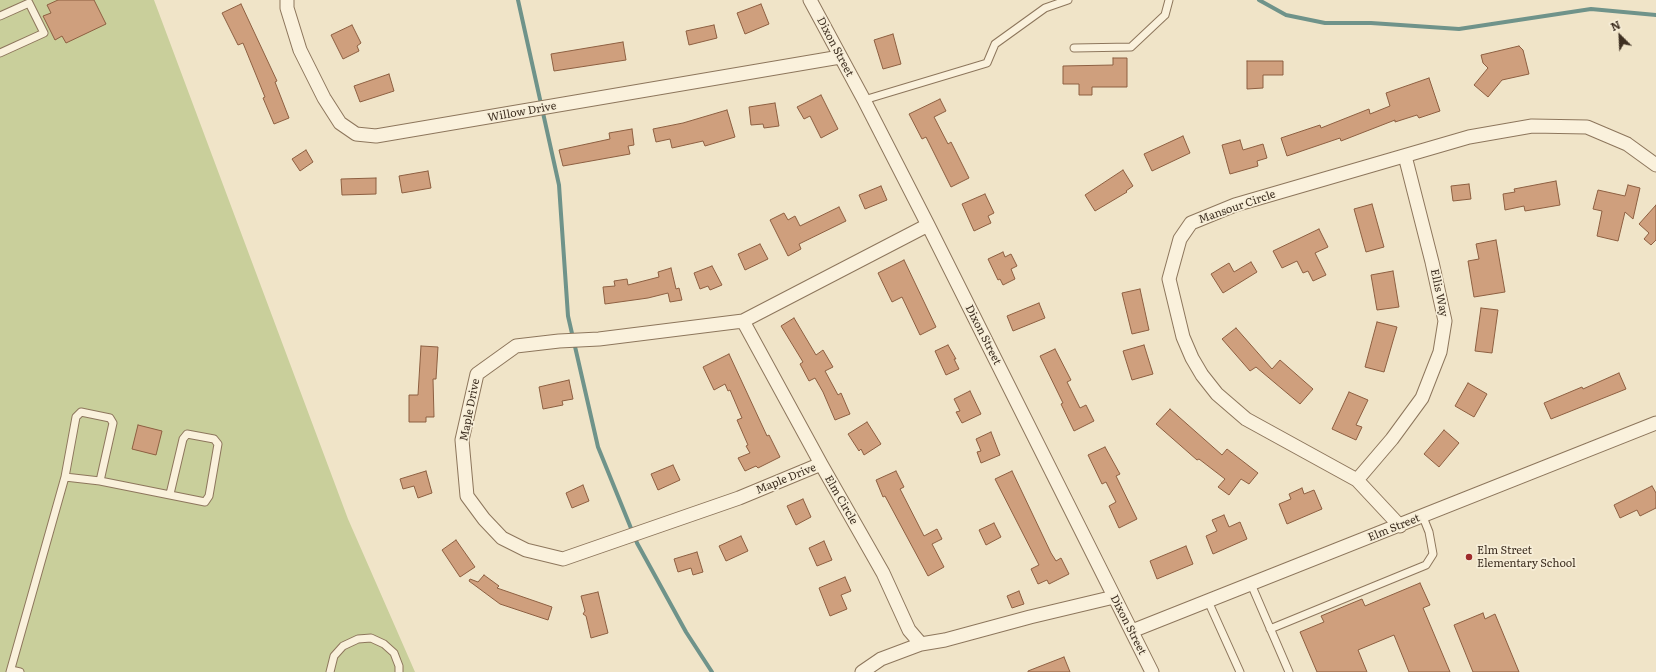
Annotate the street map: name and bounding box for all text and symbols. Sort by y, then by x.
street label: Dixon Street [814,15,856,79]
north arrow [1600,16,1640,56]
text: N [1608,16,1623,34]
street label: Willow Drive [487,99,557,125]
street label: Mansour Circle [1197,188,1277,226]
street label: Ellis Way [1427,268,1451,318]
street label: Dixon Street [962,303,1004,367]
street label: Maple Drive [457,378,483,442]
street label: Maple Drive [754,461,818,497]
street label: Elm Circle [822,473,860,527]
street label: Elm Street [1366,512,1422,544]
place label: Elm Street Elementary School [1477,544,1576,570]
marker: Elm Street Elementary School [1464,552,1474,562]
street label: Dixon Street [1107,593,1149,657]

